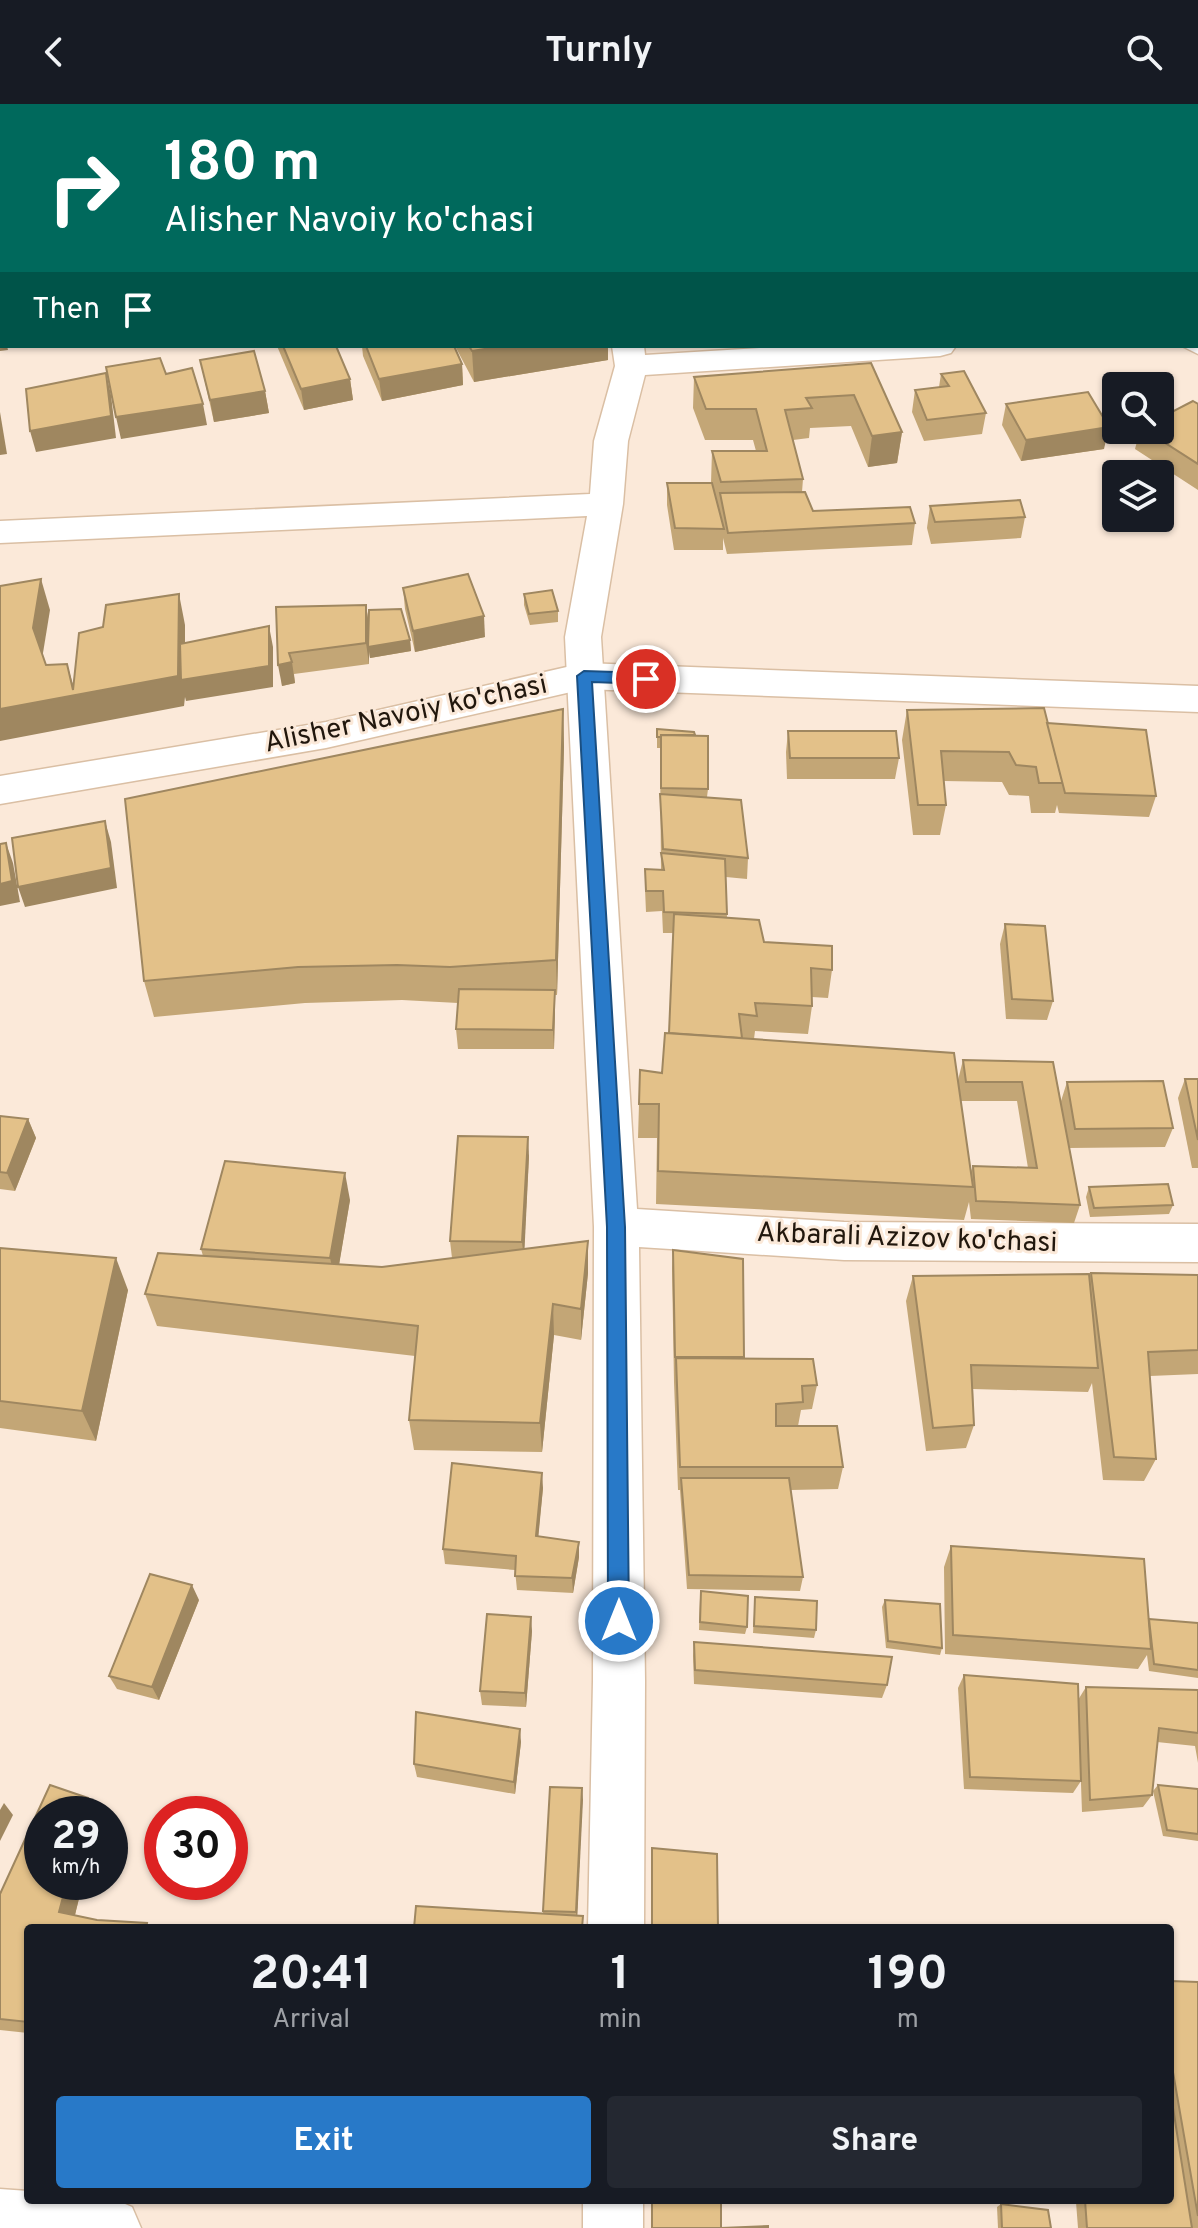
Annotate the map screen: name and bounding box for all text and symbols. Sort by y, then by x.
text: Turnly [545,29,653,75]
icon: back [32,30,76,74]
icon: search [1122,30,1166,74]
text: 180 m [164,130,321,200]
icon: right [32,136,136,240]
text: Alisher Navoiy ko'chasi [164,199,534,245]
icon: arrive [116,288,160,332]
text: Then [32,292,100,329]
map controls [1102,372,1174,532]
button: search [1102,372,1174,444]
button: layers [1102,460,1174,532]
pin [612,645,680,713]
icon: arrive [624,657,668,701]
street label: Alisher Navoiy ko'chasi [261,667,551,763]
street label: Akbarali Azizov ko'chasi [756,1216,1058,1262]
position arrow [577,1579,661,1663]
speed limit sign: 30 [144,1796,248,1900]
text: 29 [51,1813,101,1863]
text: km/h [52,1855,100,1881]
text: 20:41 [250,1946,373,2006]
text: 1 [610,1946,630,2006]
text: 190 [868,1946,948,2006]
text: Arrival [272,2004,350,2037]
text: min [598,2004,642,2037]
text: m [897,2004,919,2037]
button: Exit [56,2096,591,2188]
button: Share [607,2096,1142,2188]

